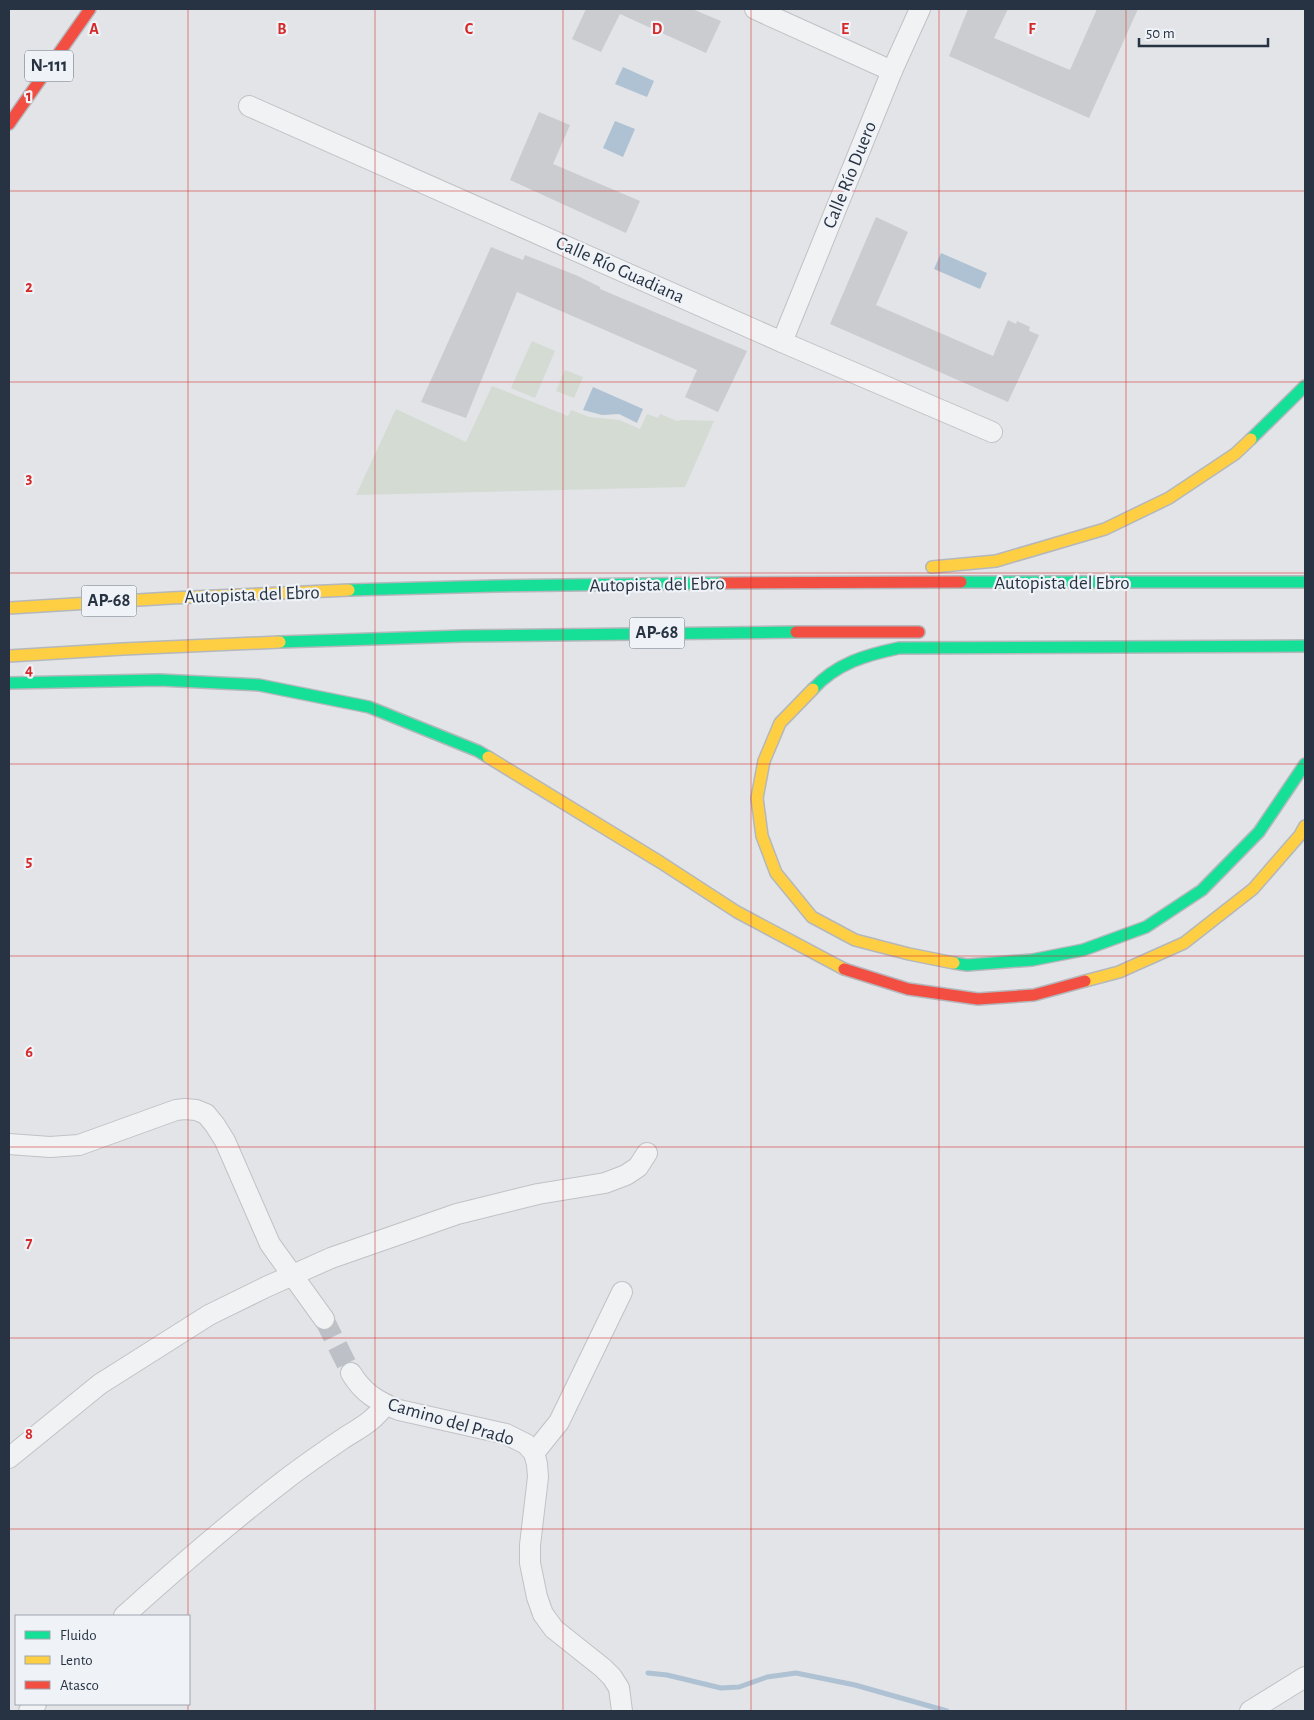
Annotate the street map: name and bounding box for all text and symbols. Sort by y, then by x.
scale bar [1139,15,1268,47]
text: A [89,21,99,37]
text: B [277,21,287,37]
text: C [465,21,474,37]
text: D [652,21,663,37]
text: E [841,21,849,37]
text: F [1028,21,1036,37]
text: 50 m [1146,26,1175,41]
road number: N-111 [25,50,73,82]
text: 1 [26,88,32,104]
street label: Calle Río Duero [820,119,880,231]
street label: Calle Río Guadiana [553,233,687,307]
text: 2 [25,279,33,295]
text: 3 [26,470,33,486]
street label: Autopista del Ebro [589,574,725,596]
street label: Autopista del Ebro [994,574,1130,593]
street label: Autopista del Ebro [184,583,320,607]
road number: AP-68 [82,586,136,616]
road number: AP-68 [630,618,684,648]
text: 4 [25,662,33,678]
text: 5 [26,853,33,869]
text: 6 [25,1044,33,1060]
text: 7 [26,1235,33,1251]
street label: Camino del Prado [386,1395,516,1449]
text: 8 [25,1426,33,1442]
legend [15,1615,190,1705]
text: Fluido [60,1628,97,1643]
text: Lento [60,1653,93,1668]
text: Atasco [60,1678,99,1693]

